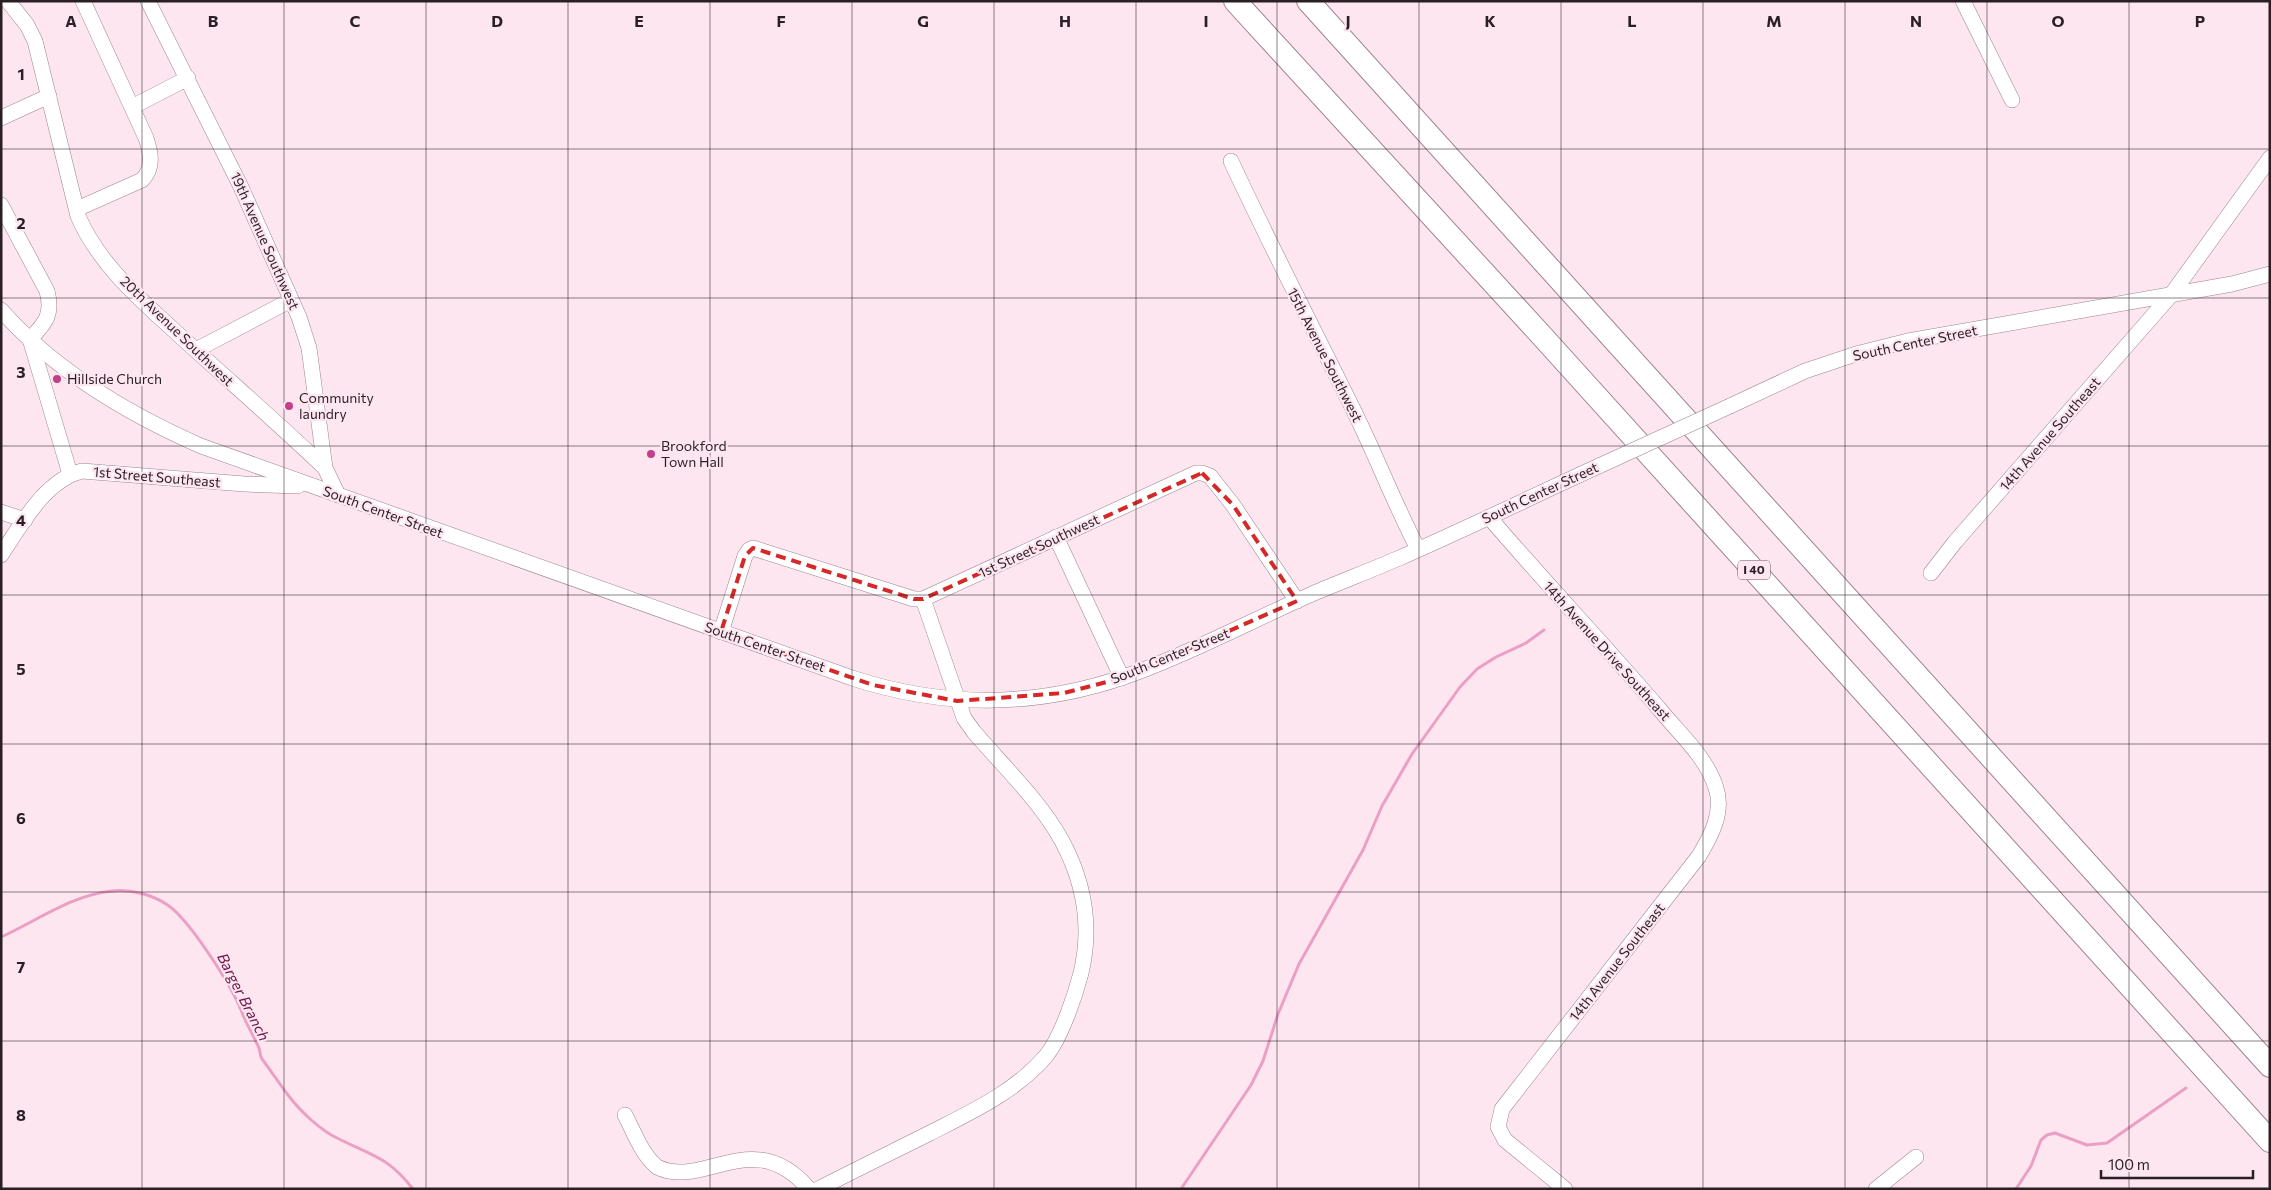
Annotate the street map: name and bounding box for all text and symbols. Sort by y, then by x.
text: A [65,11,77,30]
text: B [208,11,219,30]
text: C [350,11,361,30]
text: D [491,11,503,30]
text: E [634,11,644,30]
text: F [776,11,786,30]
text: G [917,11,929,30]
text: H [1059,11,1071,30]
text: I [1203,11,1209,30]
text: J [1345,11,1351,30]
text: K [1484,11,1496,30]
text: L [1627,11,1637,30]
text: M [1766,11,1782,30]
text: N [1910,11,1922,30]
text: O [2051,11,2065,30]
text: P [2195,11,2205,30]
text: 1 [17,64,25,83]
street label: 19th Avenue Southwest [227,169,304,312]
text: 2 [16,213,26,232]
street label: 20th Avenue Southwest [117,272,238,389]
street label: 15th Avenue Southwest [1284,285,1367,425]
street label: South Center Street [1851,321,1979,364]
text: 3 [16,362,26,381]
place label: Hillside Church [67,370,162,387]
marker: Hillside Church [51,373,63,385]
street label: 14th Avenue Southeast [1996,373,2104,494]
place label: Community laundry [299,389,374,422]
marker: Community laundry [283,400,295,412]
place label: Brookford Town Hall [661,437,727,470]
marker: Brookford Town Hall [645,448,657,460]
street label: South Center Street [1479,458,1601,527]
street label: 1st Street Southeast [93,462,222,491]
street label: South Center Street [321,482,446,541]
text: 4 [16,510,26,529]
street label: 1st Street Southwest [976,510,1102,581]
road number: I 40 [1738,560,1770,580]
street label: 14th Avenue Drive Southeast [1540,577,1675,724]
street label: South Center Street [702,618,828,675]
street label: South Center Street [1108,624,1232,687]
text: 5 [16,659,26,678]
text: 6 [16,808,26,827]
street label: 14th Avenue Southeast [1565,899,1668,1024]
water label: Barger Branch [214,950,274,1044]
text: 7 [17,957,26,976]
text: 8 [16,1105,26,1124]
scale bar [2101,1148,2254,1180]
text: 100 m [2108,1155,2150,1173]

